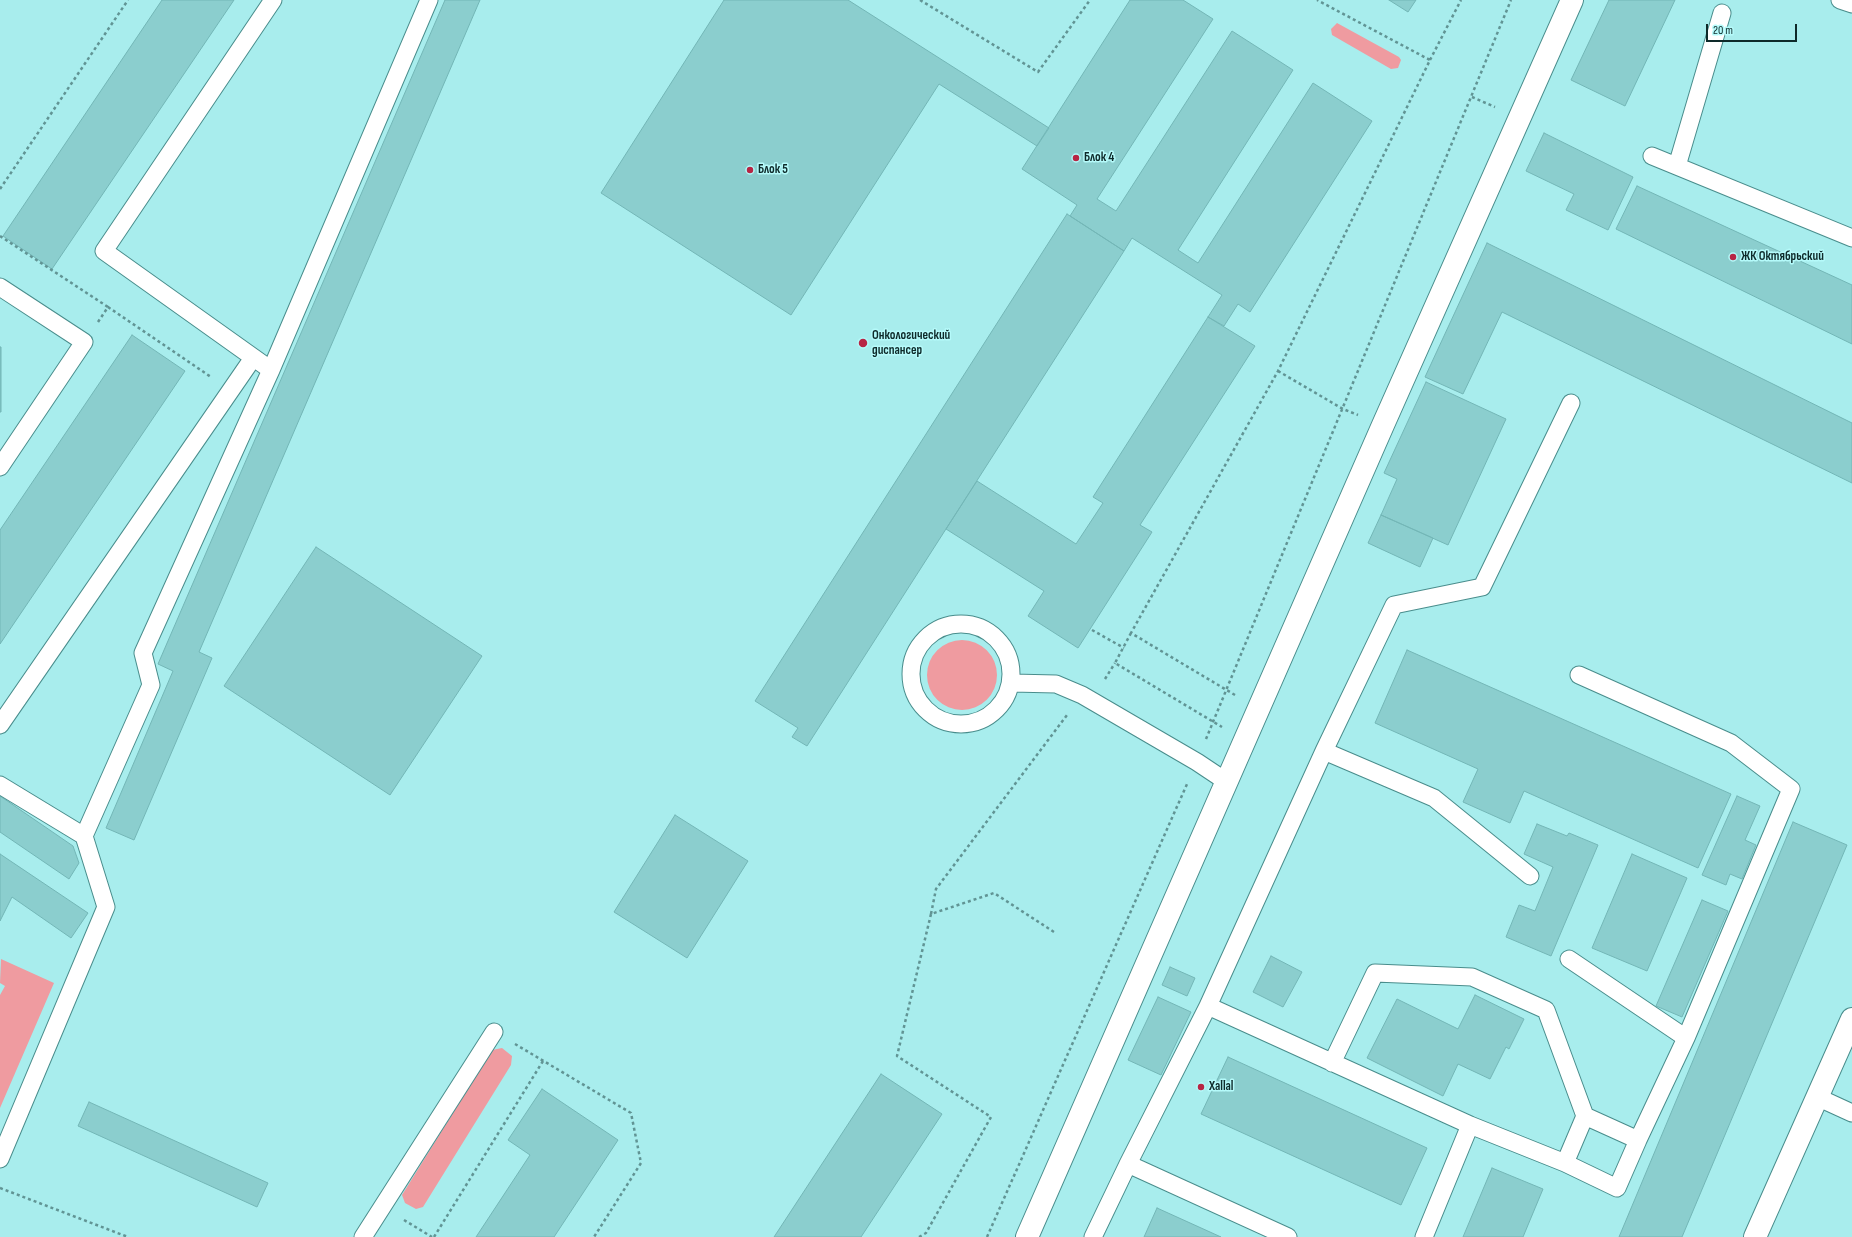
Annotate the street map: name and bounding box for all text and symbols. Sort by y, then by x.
scale bar [1708,16,1799,42]
text: 20 m [1713,23,1733,38]
place label: Блок 4 [1084,150,1114,166]
marker: Блок 4 [1071,153,1081,163]
place label: Блок 5 [758,162,788,178]
marker: Блок 5 [745,165,755,175]
place label: ЖК Октябрьский [1741,249,1824,265]
marker: ЖК Октябрьский [1728,252,1738,262]
place label: Онкологический диспансер [872,328,950,359]
marker: Онкологический диспансер [857,337,869,349]
place label: Xallal [1209,1079,1234,1095]
marker: Xallal [1196,1082,1206,1092]

